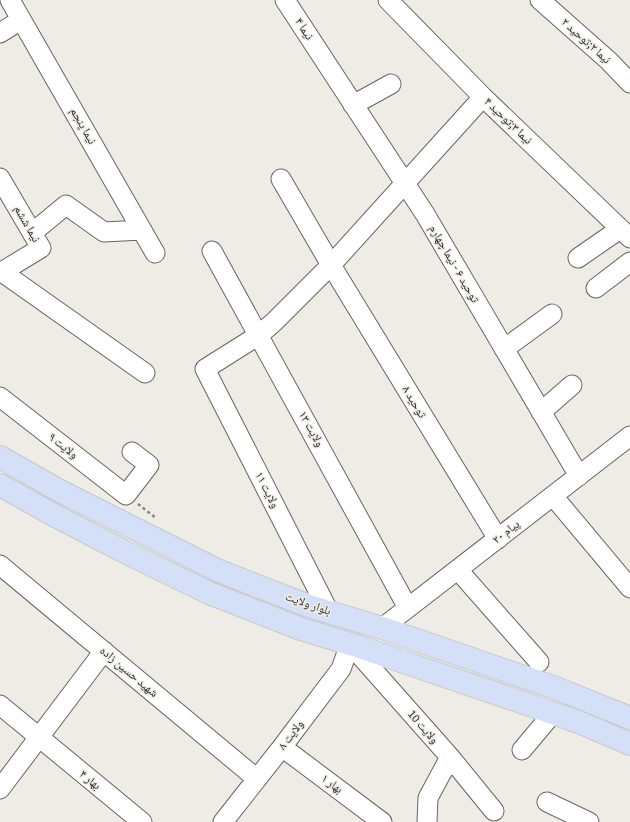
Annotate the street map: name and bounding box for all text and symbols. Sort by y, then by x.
street label: نیما ۲;توحید ۲ [557,14,615,68]
street label: نیما ۴ [290,15,318,43]
street label: نیما ۳;توحید ۴ [480,94,536,148]
street label: نیما پنجم [66,104,100,148]
street label: نیما ششم [10,202,44,246]
street label: توحید ۶ - نیما چهارم [425,222,483,307]
street label: توحید ۸ [398,383,431,422]
street label: ولایت ۱۳ [294,408,328,450]
street label: ولایت ۹ [45,429,81,463]
street label: ولایت ۱۱ [251,469,283,511]
street label: پیام ۲۰ [489,516,524,548]
street label: بلوار ولایت [283,588,333,620]
street label: شهید حسین زاده [96,642,162,702]
street label: ولایت 10 [403,706,443,748]
street label: ولایت ۸ [274,716,308,754]
street label: بهار ۴ [76,766,104,794]
street label: بهار ۱ [318,770,346,798]

